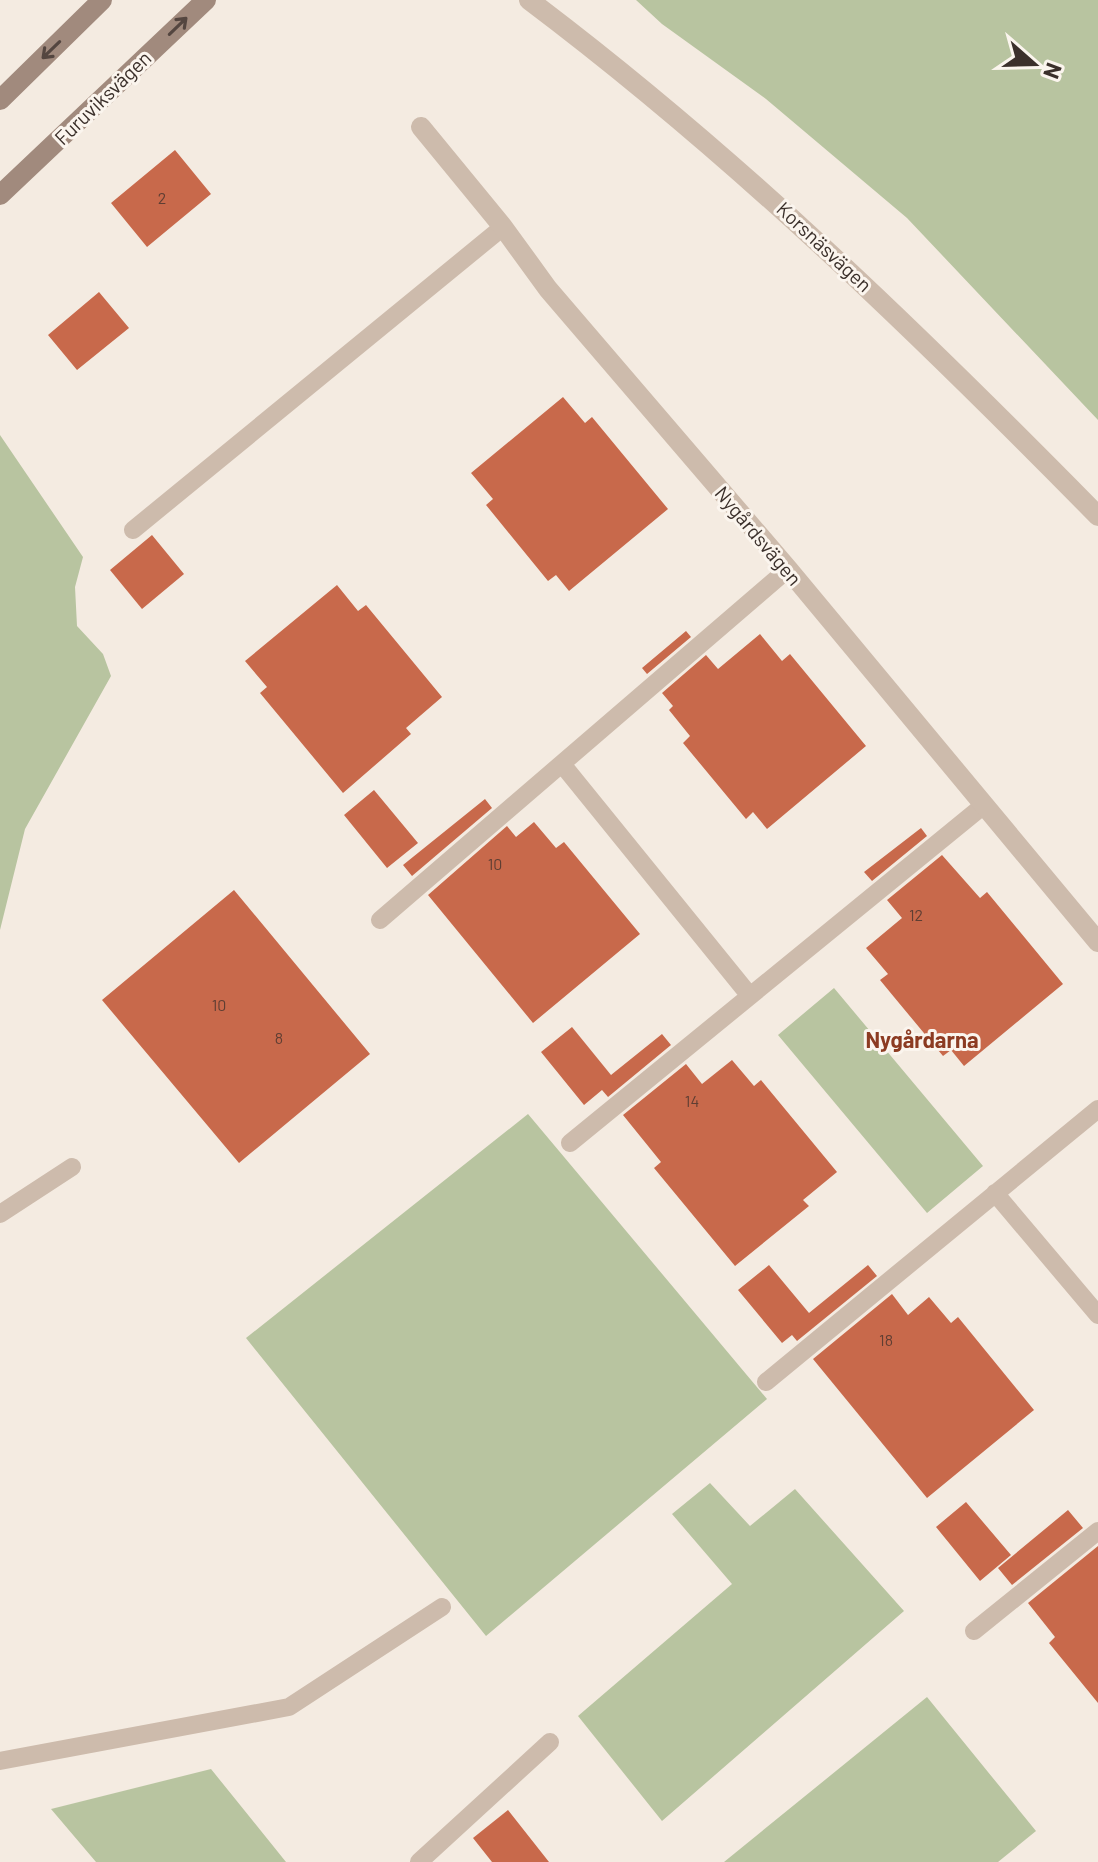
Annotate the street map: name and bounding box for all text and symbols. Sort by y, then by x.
one-way arrow [168,17,188,36]
north arrow [994,24,1074,104]
one-way arrow [42,40,61,59]
street label: Furuviksvägen [49,45,156,149]
text: N [1039,60,1068,83]
house number: 2 [158,188,166,207]
street label: Korsnäsvägen [772,196,877,296]
street label: Nygårdsvägen [710,481,807,590]
house number: 10 [488,854,502,873]
house number: 12 [909,905,923,924]
house number: 10 [212,995,226,1014]
district label: Nygårdarna [865,1026,979,1052]
house number: 8 [275,1028,283,1047]
house number: 14 [685,1091,699,1110]
house number: 18 [879,1330,893,1349]

